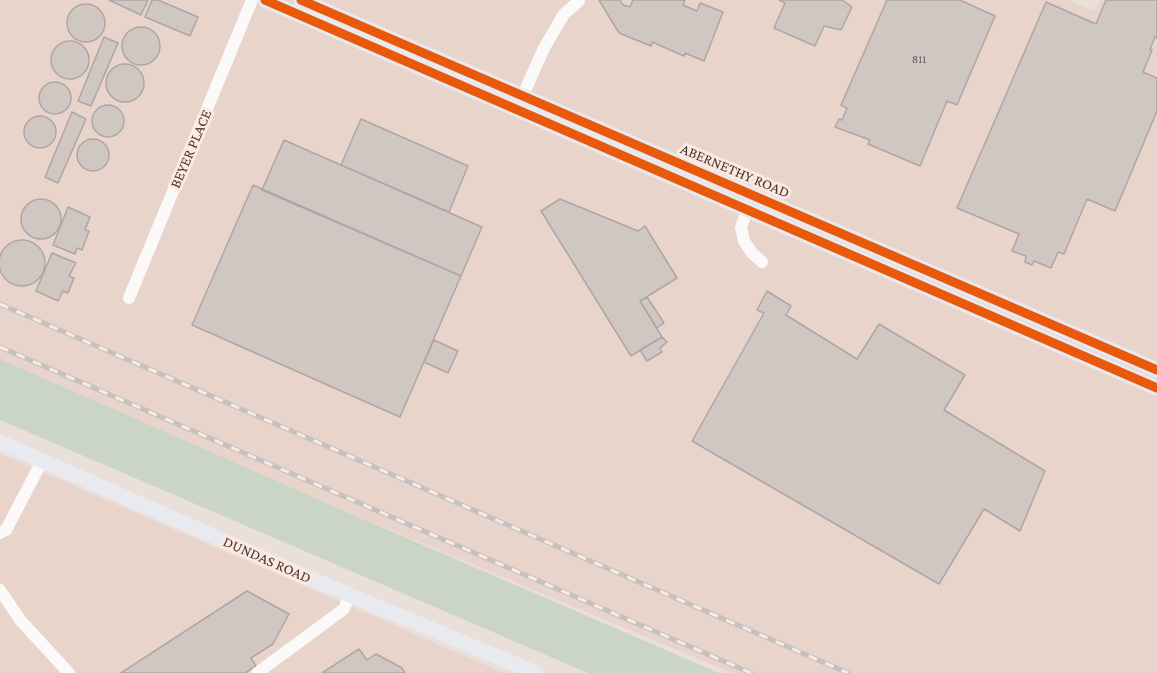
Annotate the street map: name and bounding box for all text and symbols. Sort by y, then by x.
house number: 811 [912,52,926,66]
street label: BEYER PLACE [166,107,216,191]
street label: ABERNETHY ROAD [678,140,792,202]
street label: DUNDAS ROAD [220,533,314,587]

